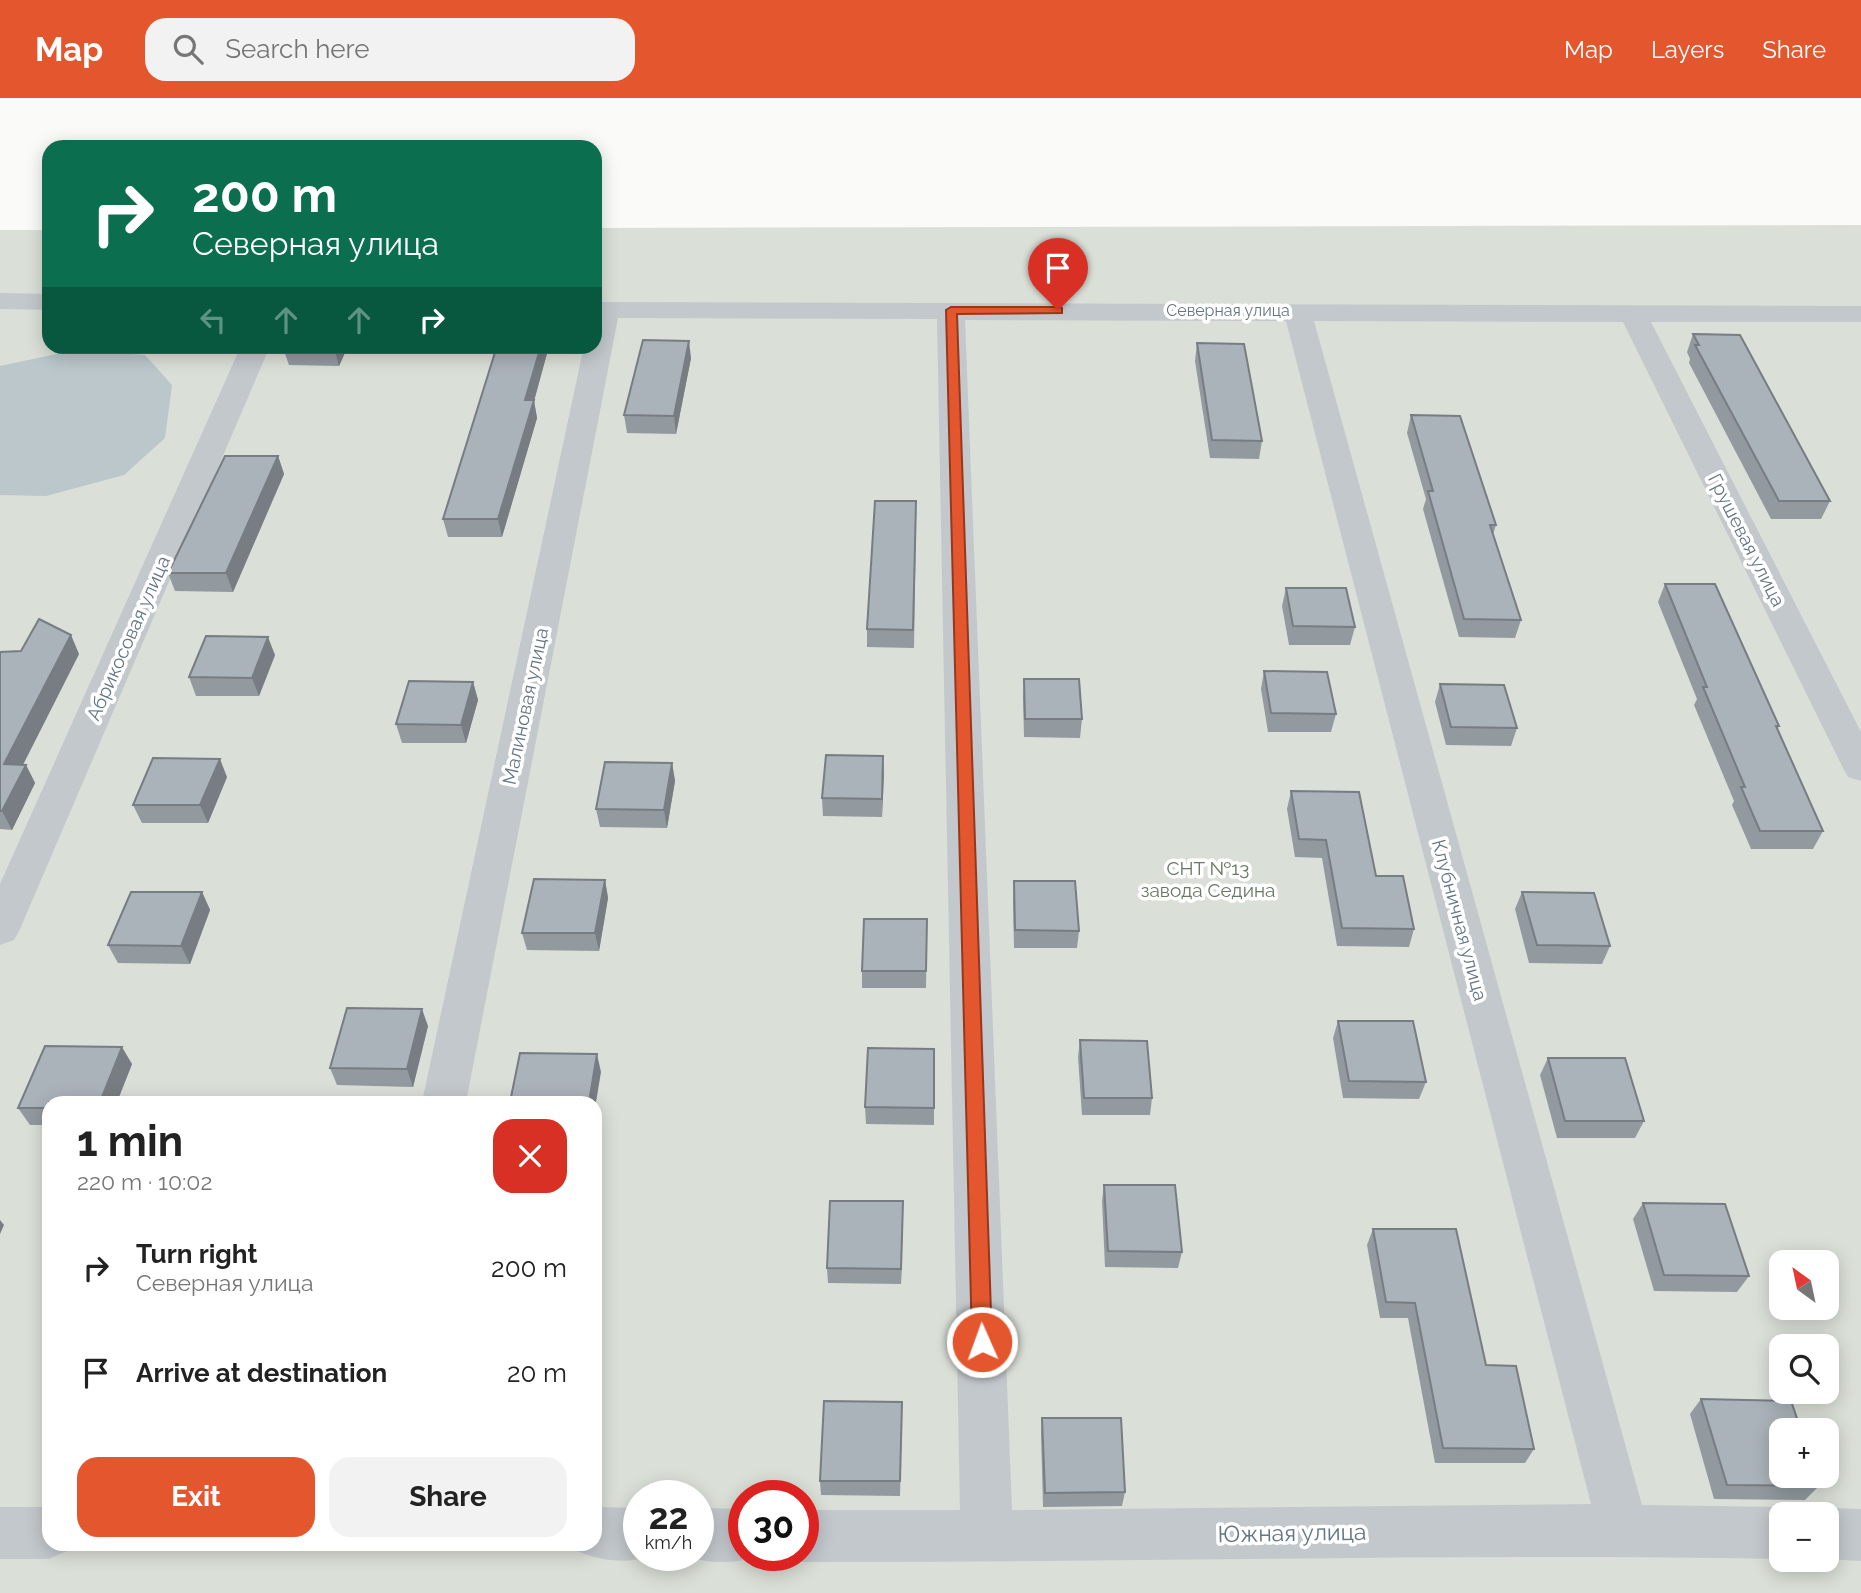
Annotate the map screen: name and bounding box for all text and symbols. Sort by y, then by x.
search box [145,18,635,81]
text: Map [35,30,103,69]
icon: search [169,30,207,68]
text: Search here [225,34,370,64]
text: Map [1564,35,1613,64]
text: Layers [1651,35,1724,64]
text: Share [1762,35,1826,64]
text: 200 m [192,166,337,223]
icon: right [77,168,168,259]
text: Северная улица [192,225,439,262]
pin [1028,238,1088,310]
icon: arrive [1039,249,1077,287]
icon: left [194,301,232,339]
icon: ahead [267,301,305,339]
icon: ahead [340,301,378,339]
icon: right [413,301,451,339]
street label: Северная улица [1166,301,1290,320]
street label: Грушевая улица [1704,470,1790,610]
street label: Абрикосовая улица [82,552,174,724]
street label: Малиновая улица [498,626,552,786]
street label: Клубничная улица [1428,837,1492,1003]
park label: СНТ №13 завода Седина [1141,857,1275,901]
text: 1 min [77,1117,183,1166]
button: close [493,1119,567,1193]
text: 220 m · 10:02 [77,1168,212,1195]
text: Turn right [136,1239,257,1269]
icon: right [77,1249,115,1287]
north arrow [1769,1250,1839,1320]
map controls [1769,1250,1839,1572]
text: 200 m [491,1253,567,1283]
text: Северная улица [136,1269,313,1296]
position arrow [945,1305,1019,1379]
button: search [1769,1334,1839,1404]
icon: arrive [77,1354,115,1392]
text: Arrive at destination [136,1358,387,1388]
text: 20 m [507,1358,567,1388]
button: + [1769,1418,1839,1488]
button: Exit [77,1457,315,1537]
button: Share [329,1457,567,1537]
speed limit sign: 30 [728,1480,819,1571]
text: 22 [649,1496,688,1537]
button: − [1769,1502,1839,1572]
street label: Южная улица [1217,1518,1367,1547]
text: km/h [645,1532,692,1553]

